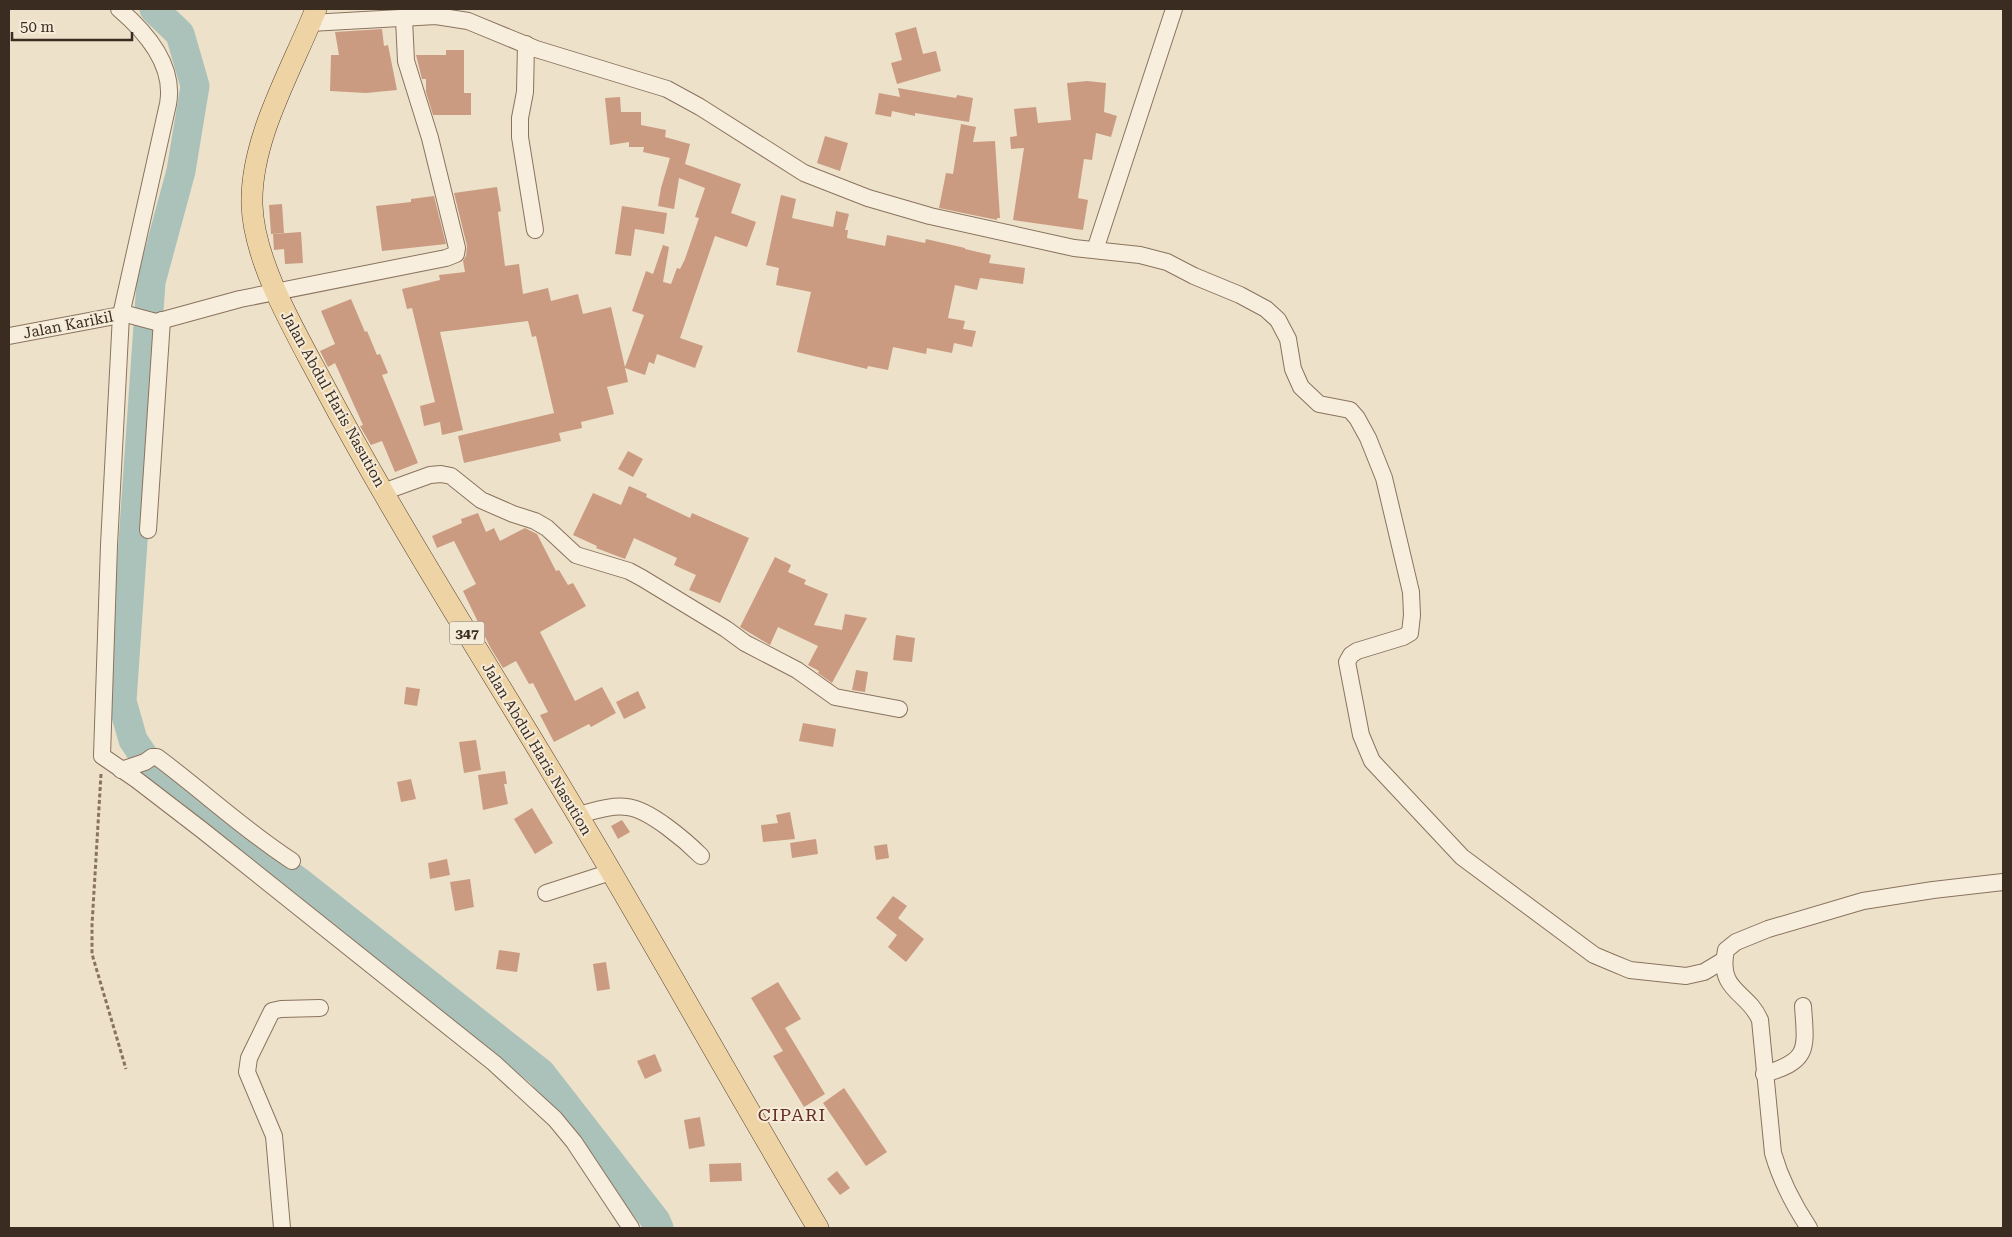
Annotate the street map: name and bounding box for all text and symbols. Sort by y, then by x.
scale bar [12,10,132,42]
text: 50 m [20,18,55,36]
street label: Jalan Karikil [22,307,115,343]
street label: Jalan Abdul Haris Nasution [277,308,389,490]
road number: 347 [450,622,484,644]
street label: Jalan Abdul Haris Nasution [478,659,596,839]
district label: CIPARI [758,1104,826,1125]

